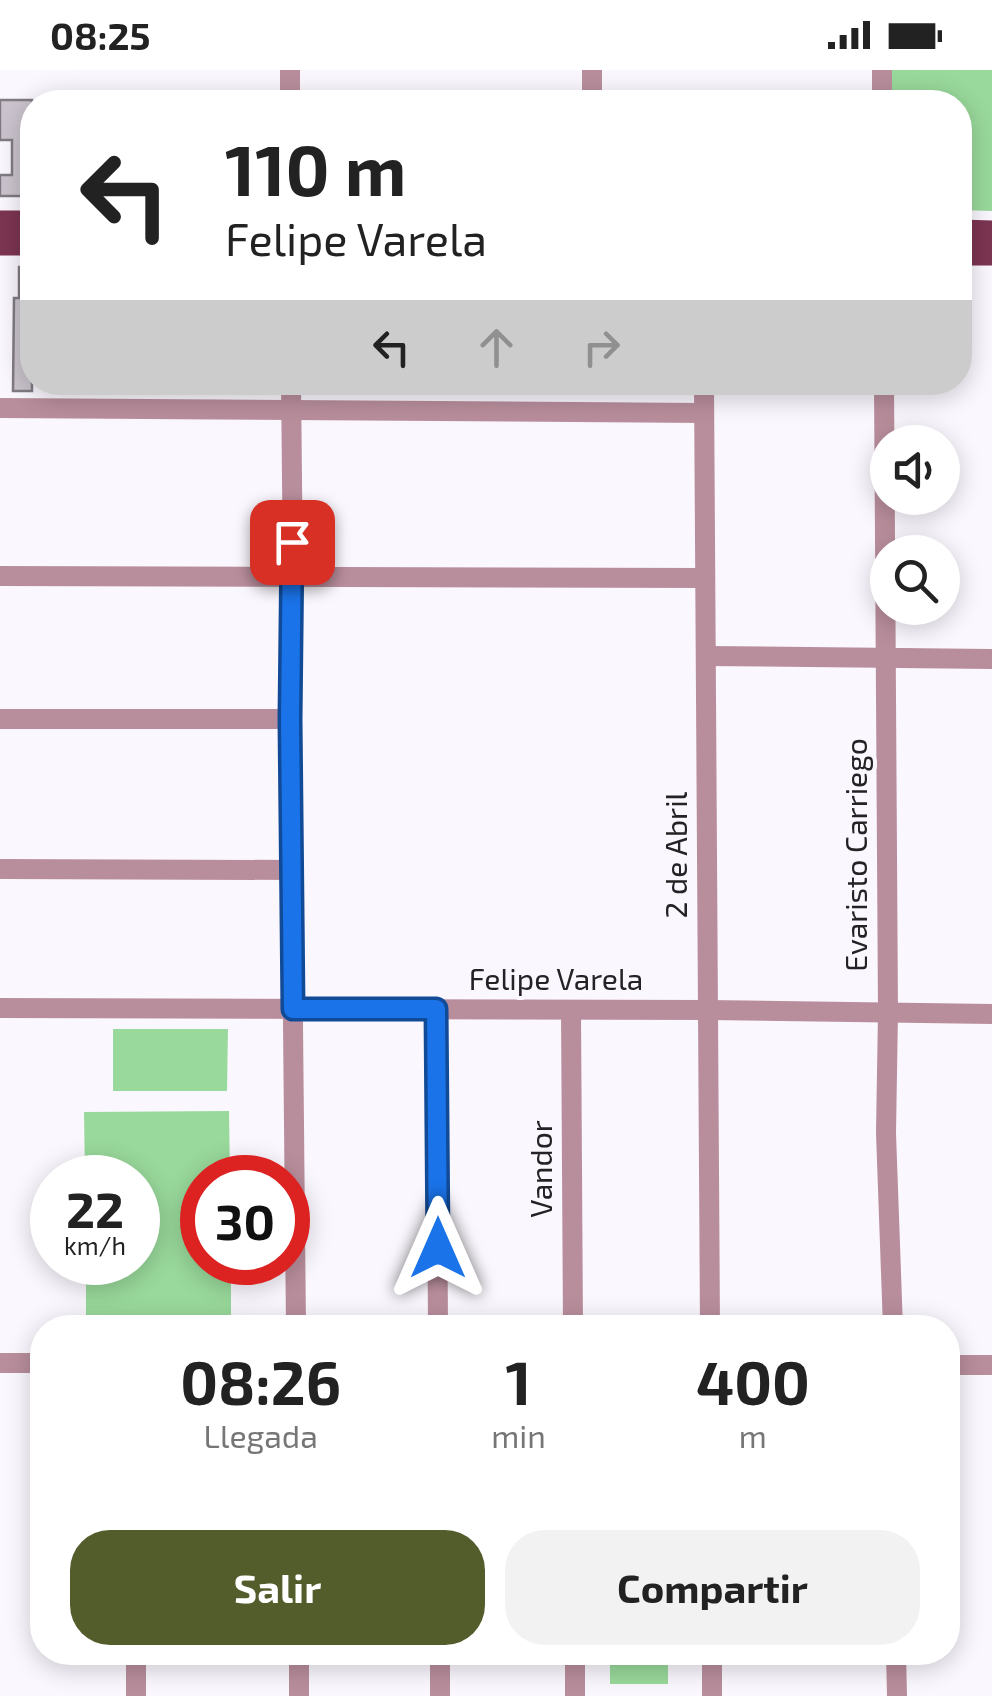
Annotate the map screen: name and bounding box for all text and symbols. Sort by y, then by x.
text: 08:25 [50,12,150,58]
text: 110 m [225,126,406,210]
icon: left [60,130,190,260]
text: Felipe Varela [225,211,487,265]
icon: left [364,320,419,375]
icon: ahead [469,320,524,375]
icon: right [574,320,629,375]
map controls [870,425,960,625]
button: sound [870,425,960,515]
pin [250,500,335,585]
icon: arrive [265,515,320,570]
button: search [870,535,960,625]
street label: Evaristo Carriego [837,738,873,972]
street label: 2 de Abril [657,791,693,918]
street label: Felipe Varela [469,960,643,996]
street label: Vandor [522,1120,558,1218]
speed limit sign: 30 [180,1155,310,1285]
text: 22 [66,1178,124,1238]
position arrow [386,1196,490,1300]
text: km/h [64,1230,126,1260]
text: 08:26 [180,1345,341,1417]
text: 1 [506,1345,531,1417]
text: 400 [696,1345,810,1417]
text: Llegada [203,1416,318,1454]
text: min [491,1416,546,1454]
text: m [739,1416,767,1454]
button: Salir [70,1530,485,1645]
button: Compartir [505,1530,920,1645]

